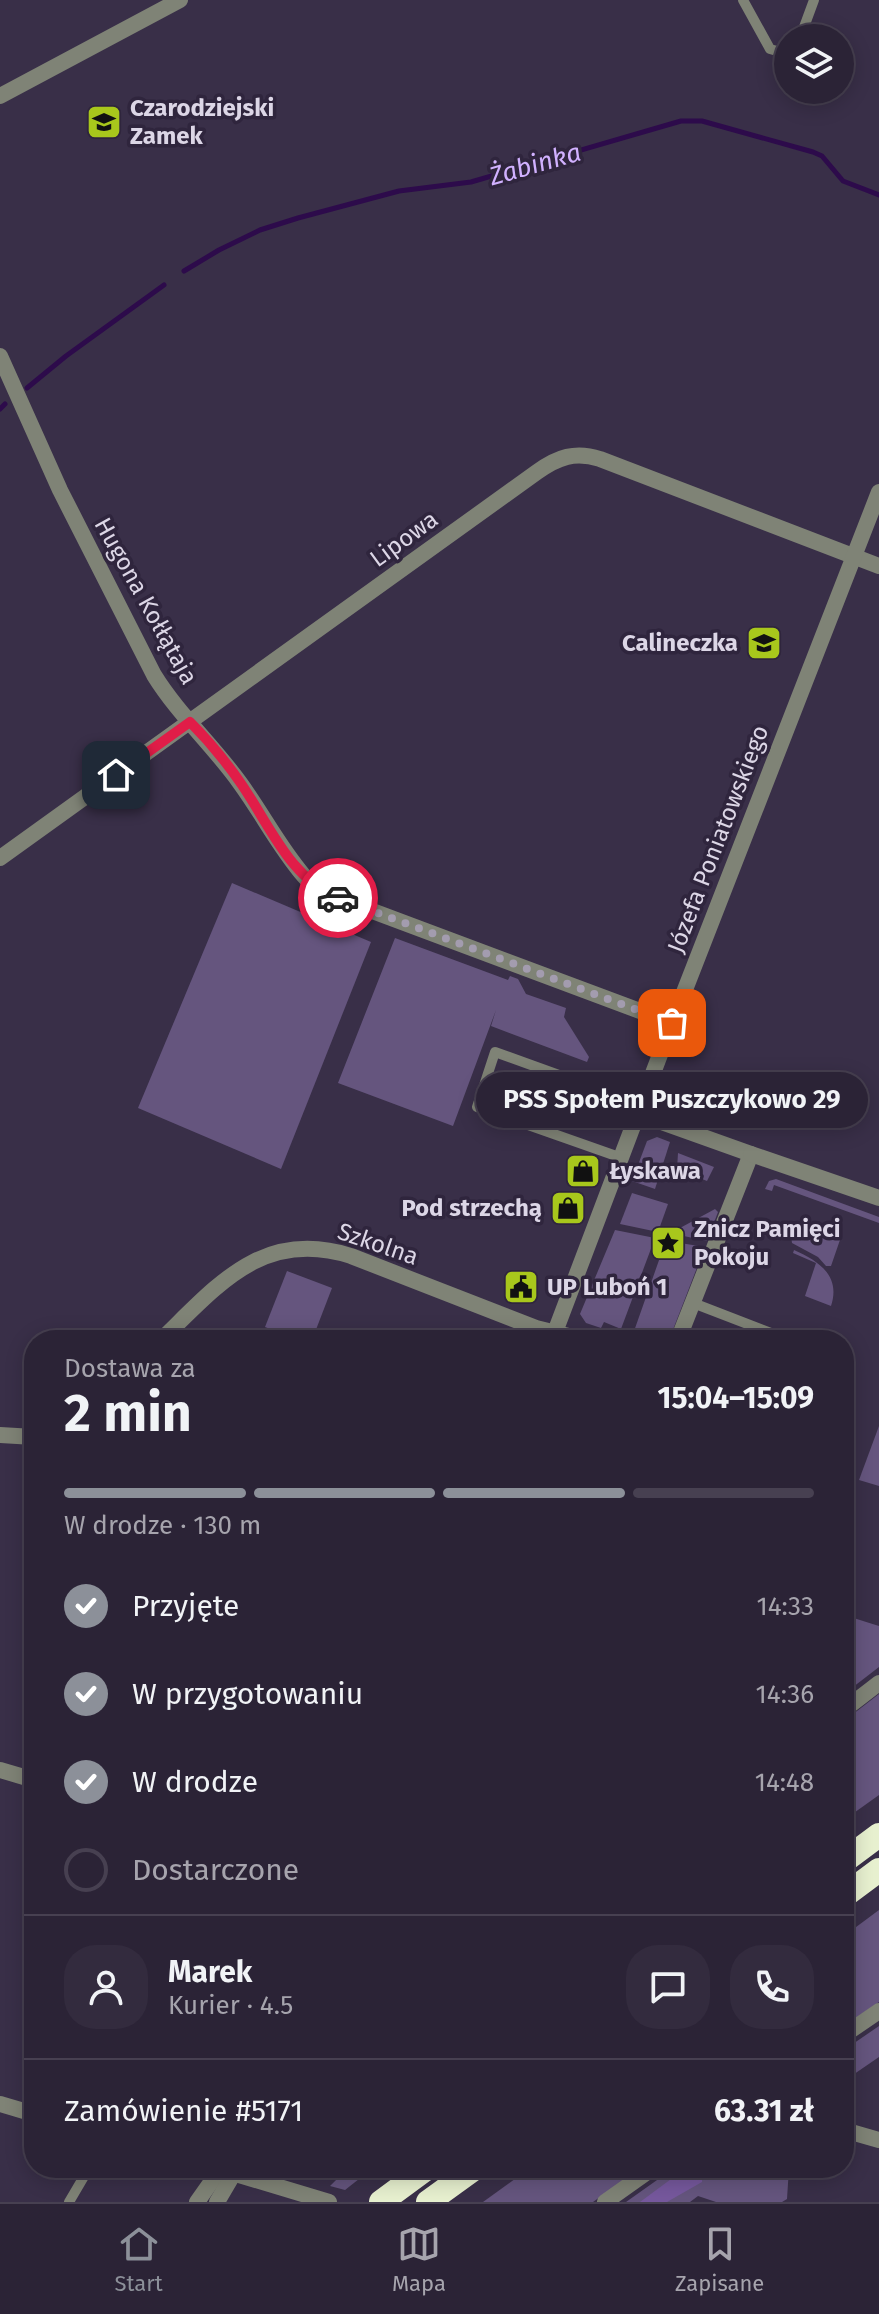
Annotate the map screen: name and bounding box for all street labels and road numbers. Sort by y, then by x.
street label: Lipowa [365,505,443,573]
street label: Hugona Kołłątaja [89,513,203,689]
street label: Józefa Poniatowskiego [662,721,774,957]
street label: Szkolna [334,1217,422,1271]

